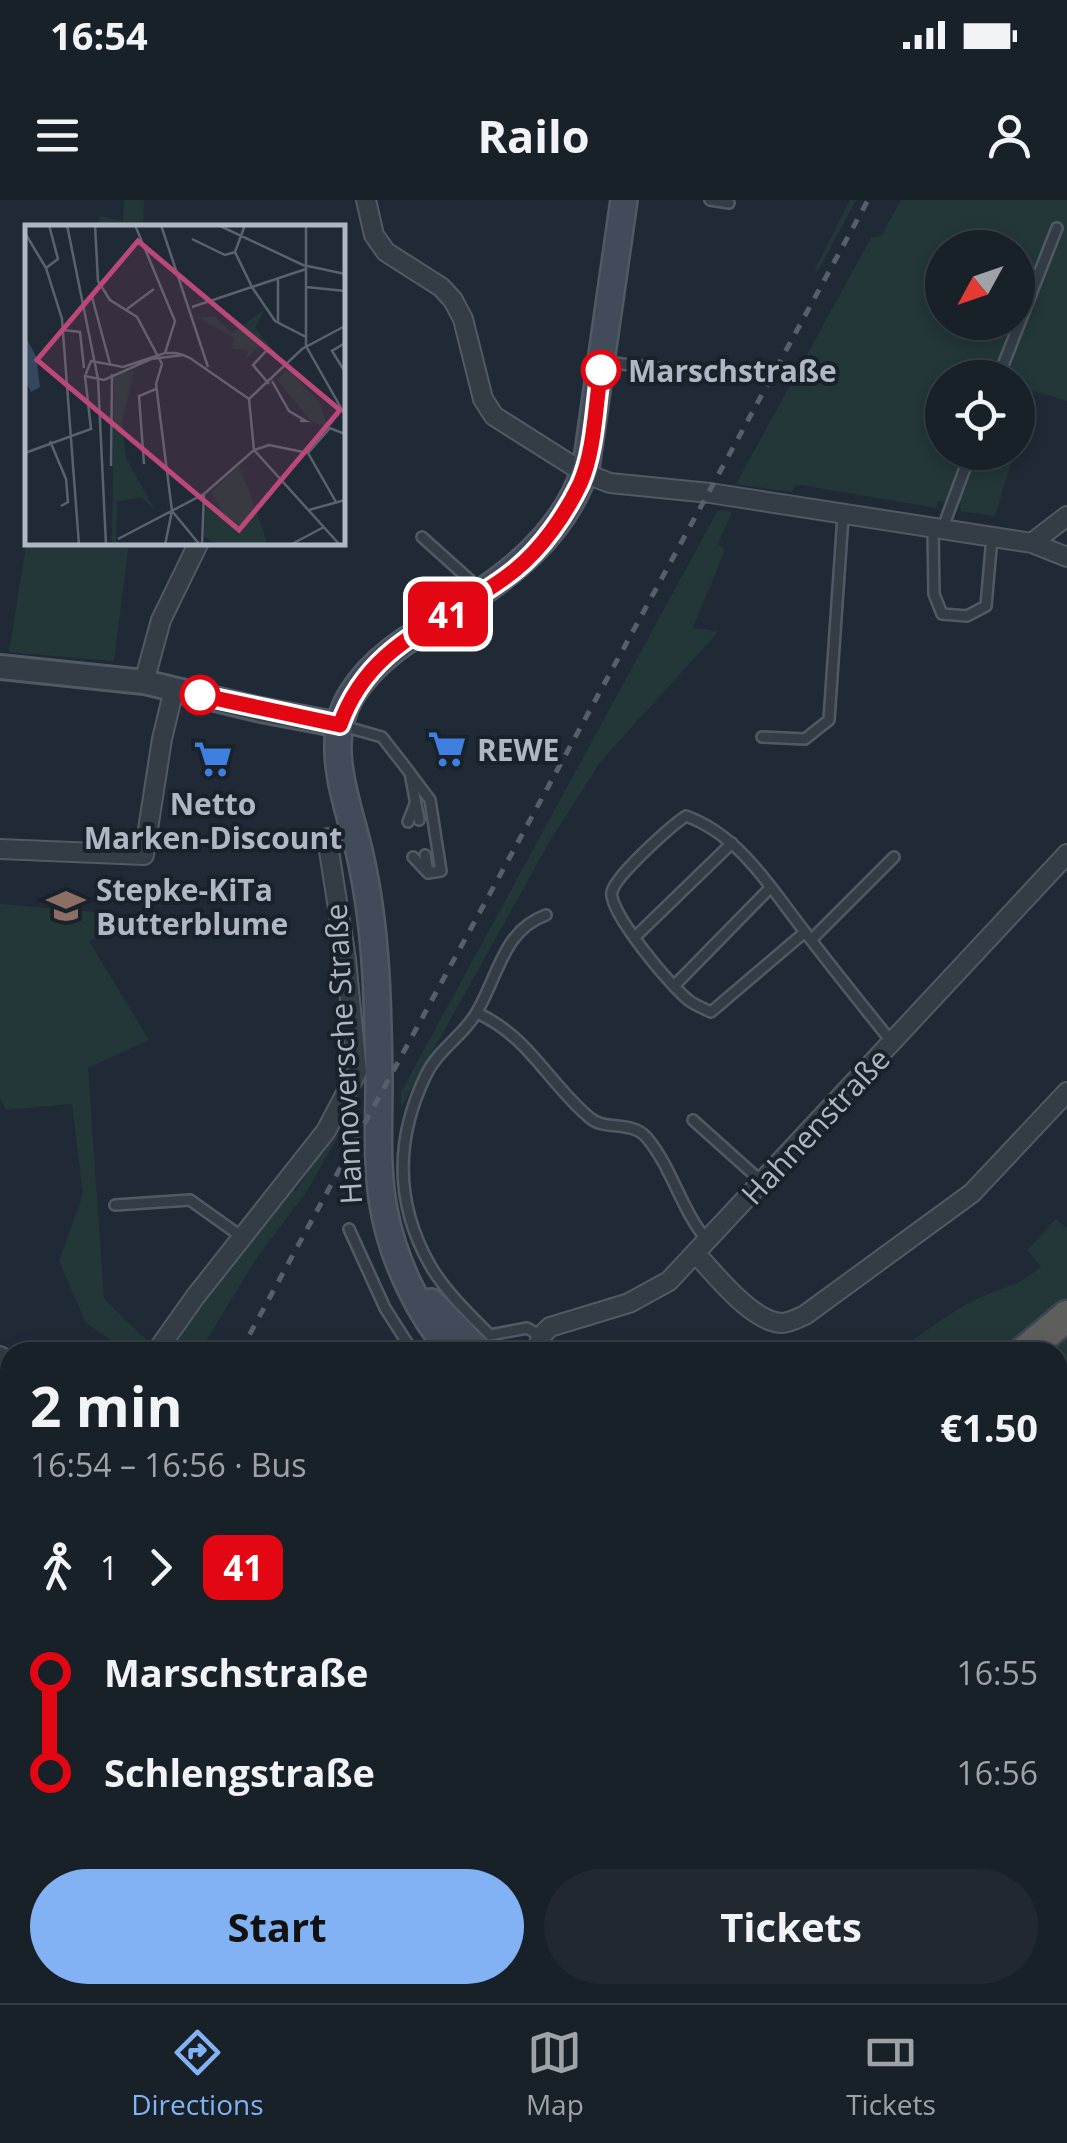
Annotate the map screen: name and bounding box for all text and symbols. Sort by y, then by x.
text: 16:54 [50,9,148,61]
text: Railo [477,105,590,166]
icon: menu [30,108,85,163]
icon: person [982,108,1037,163]
inset map [25,225,345,545]
north arrow [925,230,1035,340]
map controls [925,230,1035,470]
place label: Marschstraße [628,350,837,391]
marker: Marschstraße [582,351,620,389]
button: locate [925,360,1035,470]
line badge: 41 [403,582,493,646]
text: 41 [428,591,468,638]
unlabelled marker [181,676,219,714]
supermarket icon: REWE [426,728,468,770]
place label: REWE [477,729,559,770]
supermarket icon: Netto Marken-Discount [192,738,234,780]
place label: Netto Marken-Discount [84,783,342,858]
place label: Stepke-KiTa Butterblume [96,869,288,944]
school or university icon: Stepke-KiTa Butterblume [45,885,87,927]
street label: Hannoversche Straße [315,903,371,1205]
street label: Hahnenstraße [732,1039,898,1213]
text: 2 min [30,1368,183,1443]
text: €1.50 [940,1401,1038,1453]
text: 16:54 – 16:56 · Bus [30,1443,306,1486]
icon: walk [30,1540,85,1595]
icon: forward [133,1540,188,1595]
text: 41 [223,1544,263,1591]
text: 1 [100,1546,118,1589]
text: Marschstraße [104,1646,369,1698]
text: 16:55 [956,1651,1038,1694]
text: Schlengstraße [104,1746,375,1798]
text: 16:56 [956,1751,1038,1794]
button: Start [30,1869,524,1984]
button: Tickets [544,1869,1038,1984]
tab: Directions [131,2025,264,2123]
tab: Map [526,2025,584,2123]
tab: Tickets [846,2025,936,2123]

